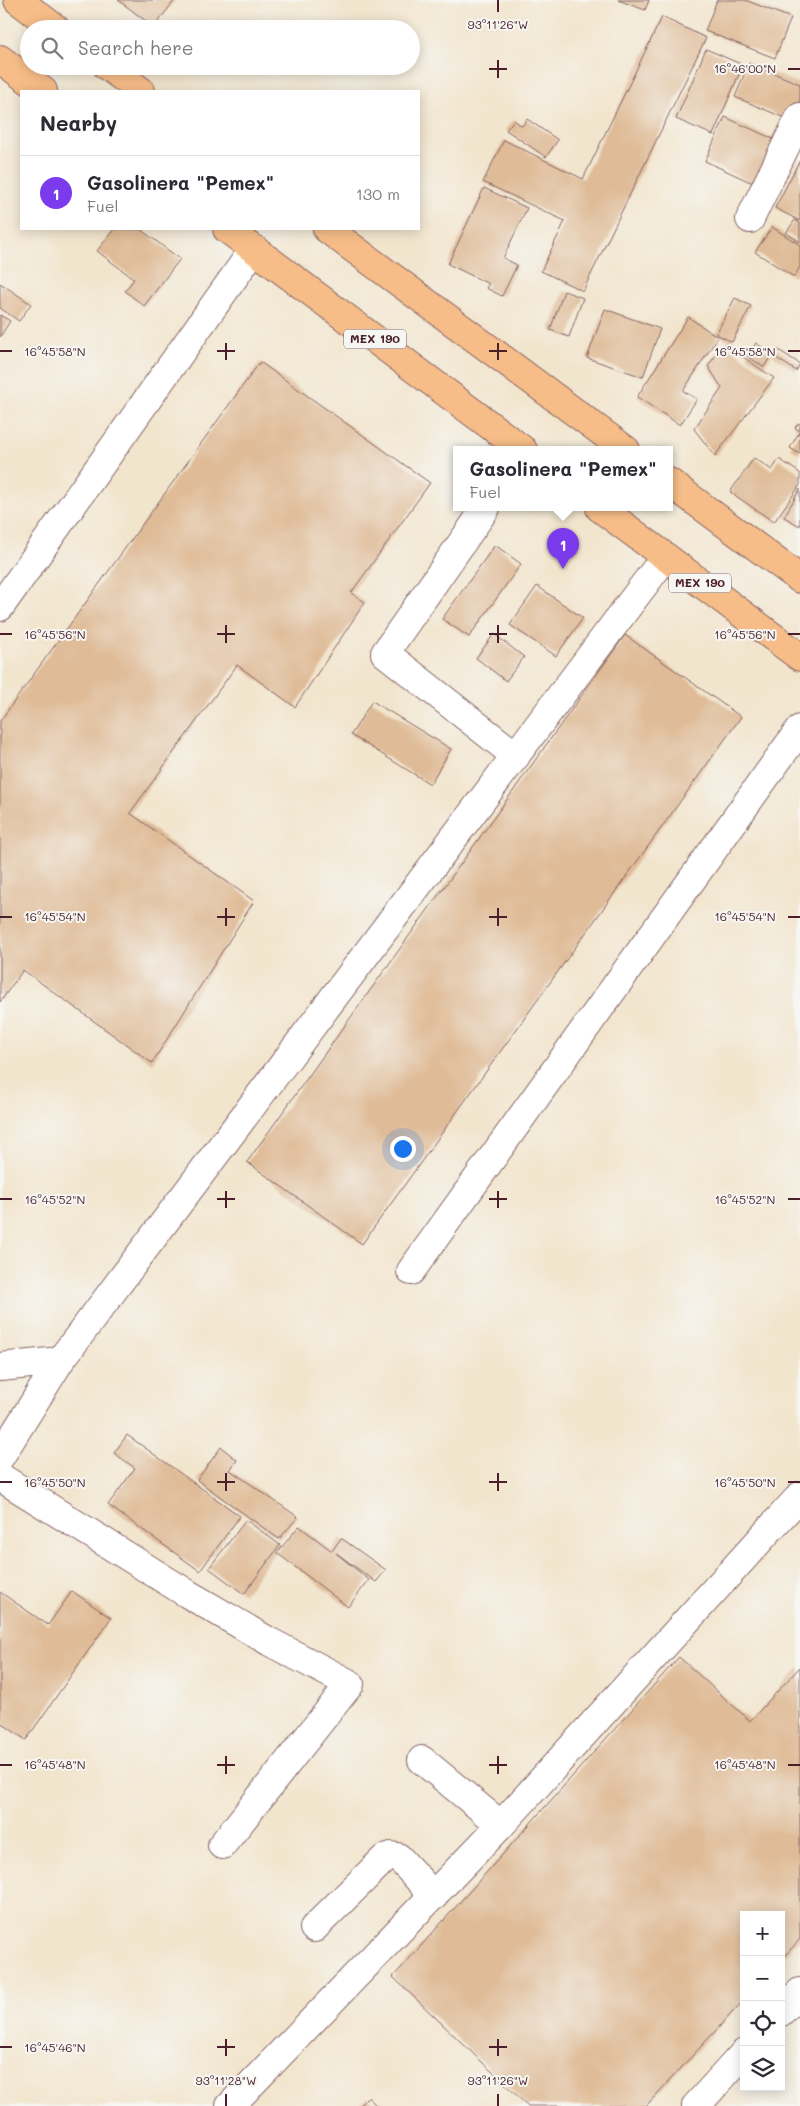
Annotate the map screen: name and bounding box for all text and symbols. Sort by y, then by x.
text: 93°11'26"W [468,16,528,32]
search box [20,20,420,75]
icon: search [38,34,66,62]
text: Search here [78,35,194,60]
text: 16°46'00"N [714,60,776,76]
text: Nearby [40,109,117,136]
text: Gasolinera "Pemex" [87,170,274,195]
text: 1 [52,183,60,204]
text: 130 m [356,183,400,204]
text: Fuel [87,195,119,216]
road number: MEX 190 [344,329,406,348]
text: 16°45'58"N [24,343,86,359]
text: 16°45'58"N [714,343,776,359]
popup [453,446,673,511]
text: Gasolinera "Pemex" [470,456,656,481]
text: Fuel [470,481,501,502]
pin: 1 [547,528,579,569]
road number: MEX 190 [669,574,731,592]
text: 16°45'56"N [24,626,86,642]
text: 16°45'56"N [714,626,776,642]
text: 16°45'54"N [24,908,86,924]
text: 16°45'54"N [714,908,776,924]
your location [390,1136,416,1162]
text: 16°45'52"N [25,1191,85,1207]
text: 16°45'52"N [715,1191,775,1207]
text: 16°45'50"N [24,1474,86,1490]
text: 16°45'50"N [714,1474,776,1490]
text: 16°45'48"N [24,1756,86,1772]
text: 16°45'48"N [714,1756,776,1772]
map controls [740,1911,785,2091]
button: + [740,1911,785,1956]
button: − [740,1956,785,2001]
button: locate [740,2001,785,2046]
text: 16°45'46"N [24,2039,86,2055]
button: layers [740,2046,785,2091]
text: 93°11'28"W [196,2072,256,2088]
text: 93°11'26"W [468,2072,528,2088]

